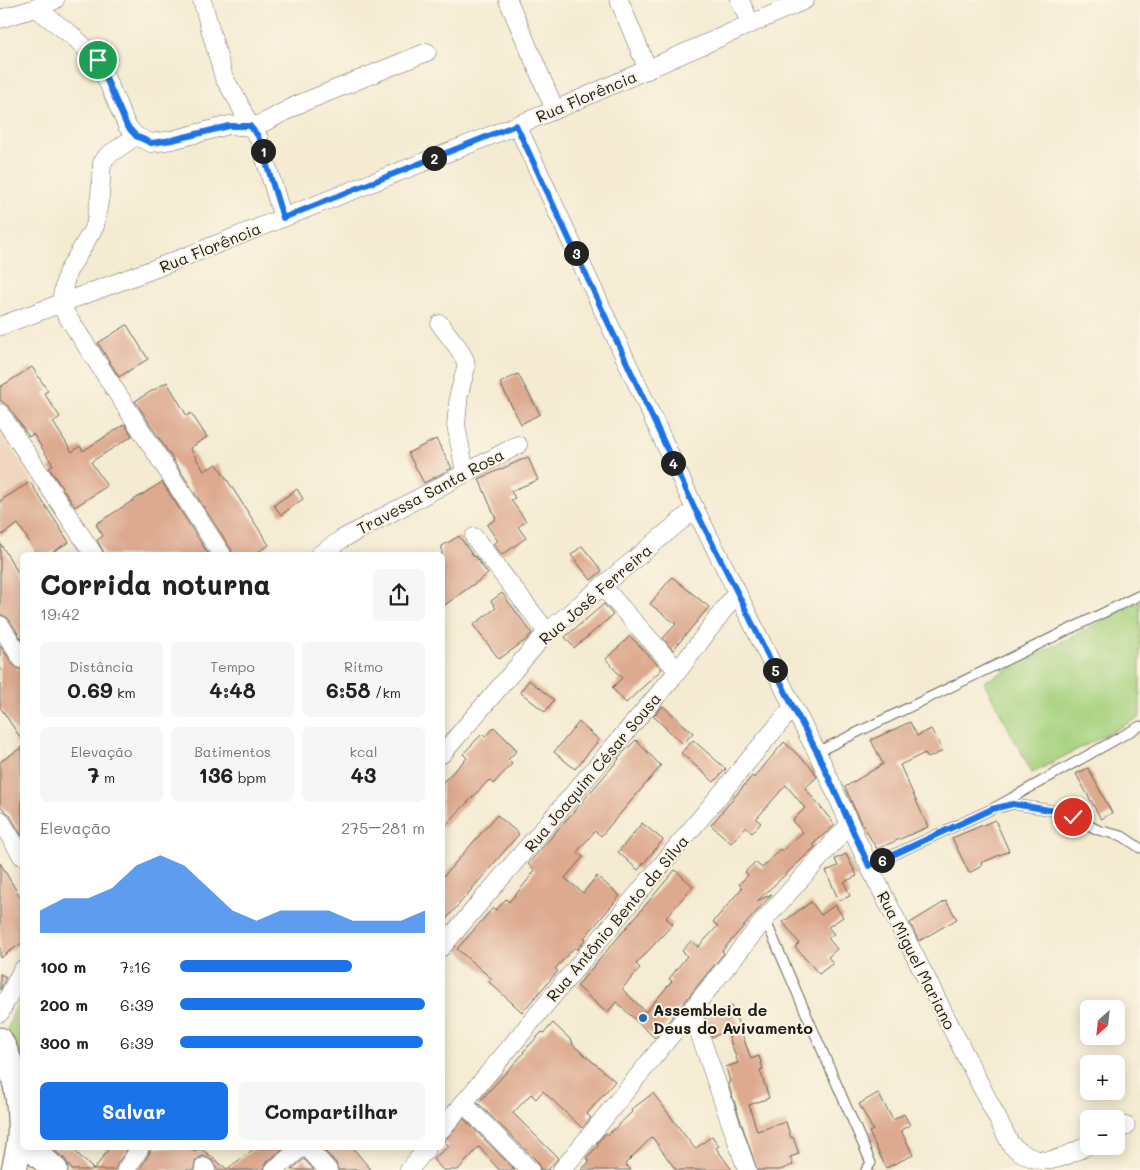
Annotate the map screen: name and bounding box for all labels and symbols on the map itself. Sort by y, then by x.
pin [77,39,119,81]
street label: Rua Florência [532,65,640,127]
pin: 1 [250,138,276,164]
pin: 2 [422,146,446,170]
street label: Rua Florência [156,217,264,277]
pin: 3 [564,240,588,266]
street label: Travessa Santa Rosa [353,443,507,539]
pin: 4 [660,450,686,476]
street label: Rua José Ferreira [534,539,656,649]
pin: 5 [762,658,788,682]
street label: Rua Joaquim César Sousa [519,688,665,856]
pin [1052,796,1094,838]
street label: Rua Antônio Bento da Silva [541,830,693,1006]
pin: 6 [870,848,894,872]
street label: Rua Miguel Mariano [873,887,961,1033]
place label: Assembleia de Deus do Avivamento [653,999,813,1038]
north arrow [1080,1000,1125,1045]
marker: Assembleia de Deus do Avivamento [637,1012,649,1024]

